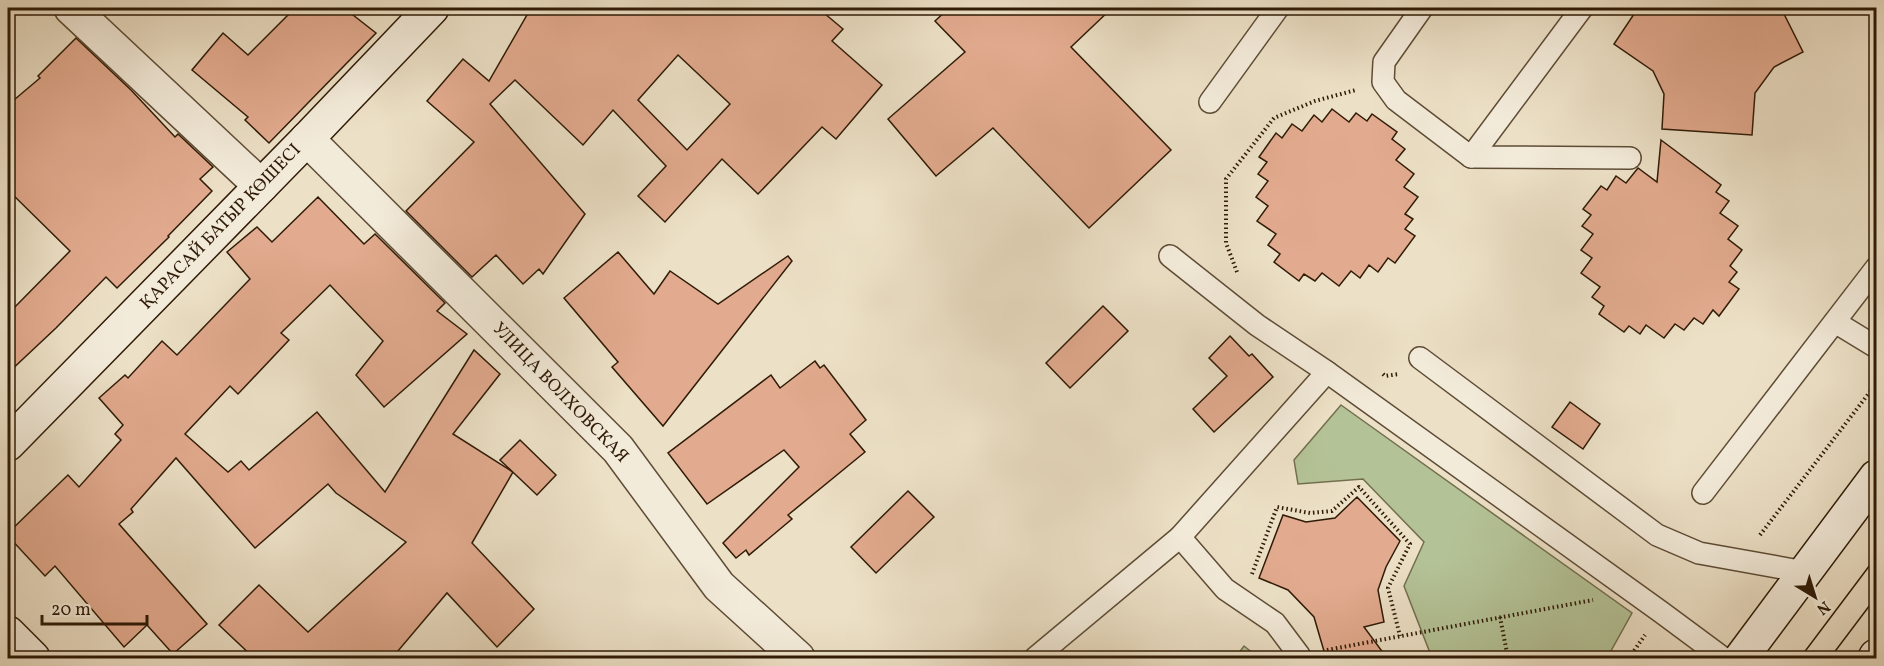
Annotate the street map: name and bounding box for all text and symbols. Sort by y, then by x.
street label: ҚАРАСАЙ БАТЫР КӨШЕСІ [135,138,307,316]
street label: УЛИЦА ВОЛХОВСКАЯ [486,317,634,469]
north arrow [1785,567,1845,627]
scale bar [42,588,147,626]
text: N [1811,595,1834,620]
text: 20 m [51,598,91,623]

